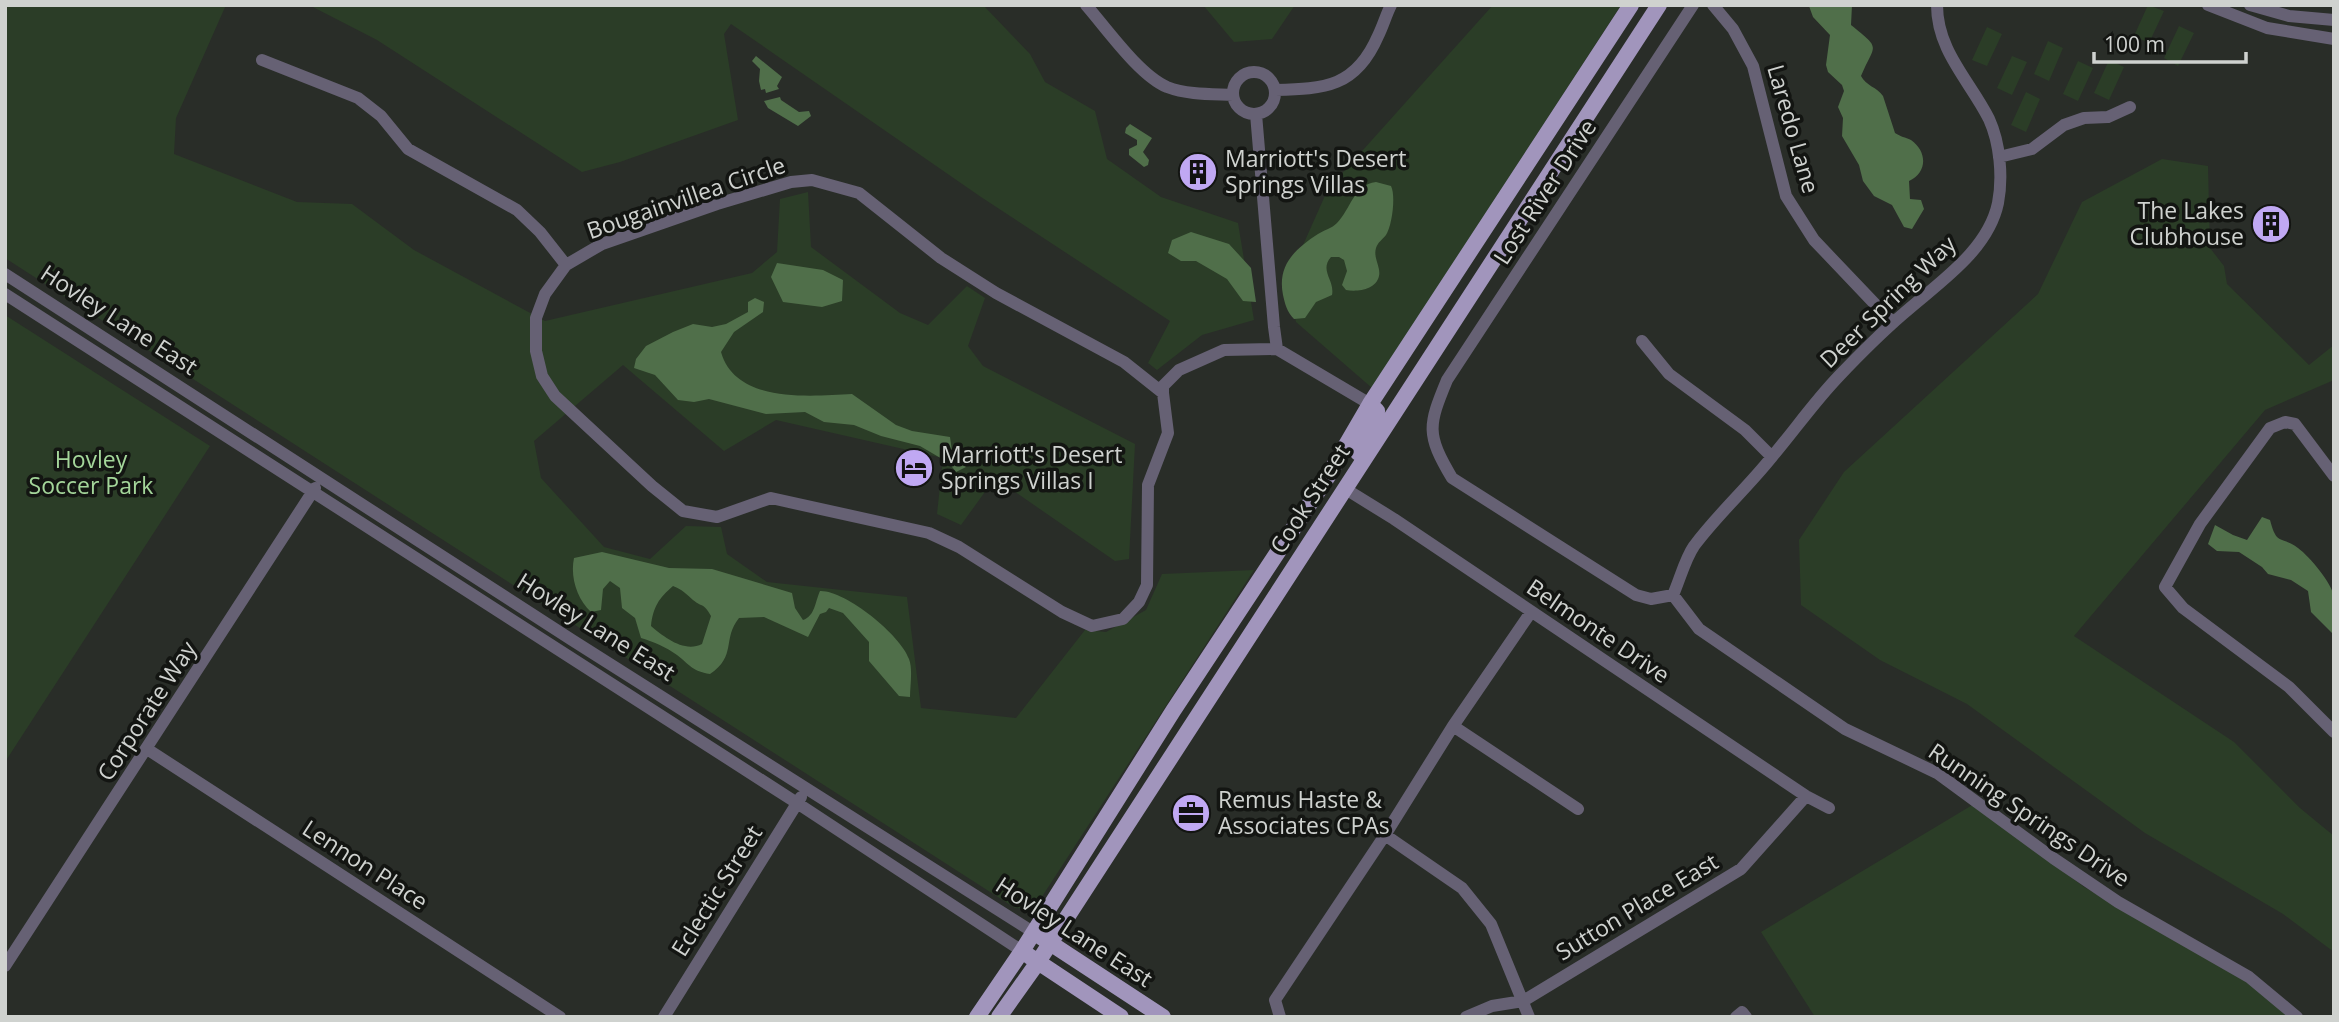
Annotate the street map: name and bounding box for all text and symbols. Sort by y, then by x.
scale bar [2094,21,2246,65]
text: 100 m [2104,30,2165,58]
street label: Laredo Lane [1760,60,1828,197]
street label: Lost River Drive [1485,113,1603,270]
place label: Marriott's Desert Springs Villas [1225,142,1406,200]
street label: Bougainvillea Circle [582,148,789,246]
building icon: Marriott's Desert Springs Villas [1177,151,1219,193]
place label: The Lakes Clubhouse [2130,194,2244,252]
building icon: The Lakes Clubhouse [2250,203,2292,245]
street label: Deer Spring Way [1812,228,1963,375]
street label: Hovley Lane East [35,256,204,382]
place label: Marriott's Desert Springs Villas I [941,438,1122,496]
street label: Cook Street [1262,438,1356,559]
park label: Hovley Soccer Park [29,443,153,501]
hotel icon: Marriott's Desert Springs Villas I [893,447,935,489]
street label: Hovley Lane East [511,565,682,688]
street label: Belmonte Drive [1521,570,1676,690]
street label: Corporate Way [89,634,204,786]
street label: Running Springs Drive [1923,735,2137,894]
place label: Remus Haste & Associates CPAs [1218,783,1390,841]
office icon: Remus Haste & Associates CPAs [1170,792,1212,834]
street label: Lennon Place [297,812,434,917]
street label: Eclectic Street [663,819,769,962]
street label: Sutton Place East [1549,845,1724,967]
street label: Hovley Lane East [990,868,1159,994]

